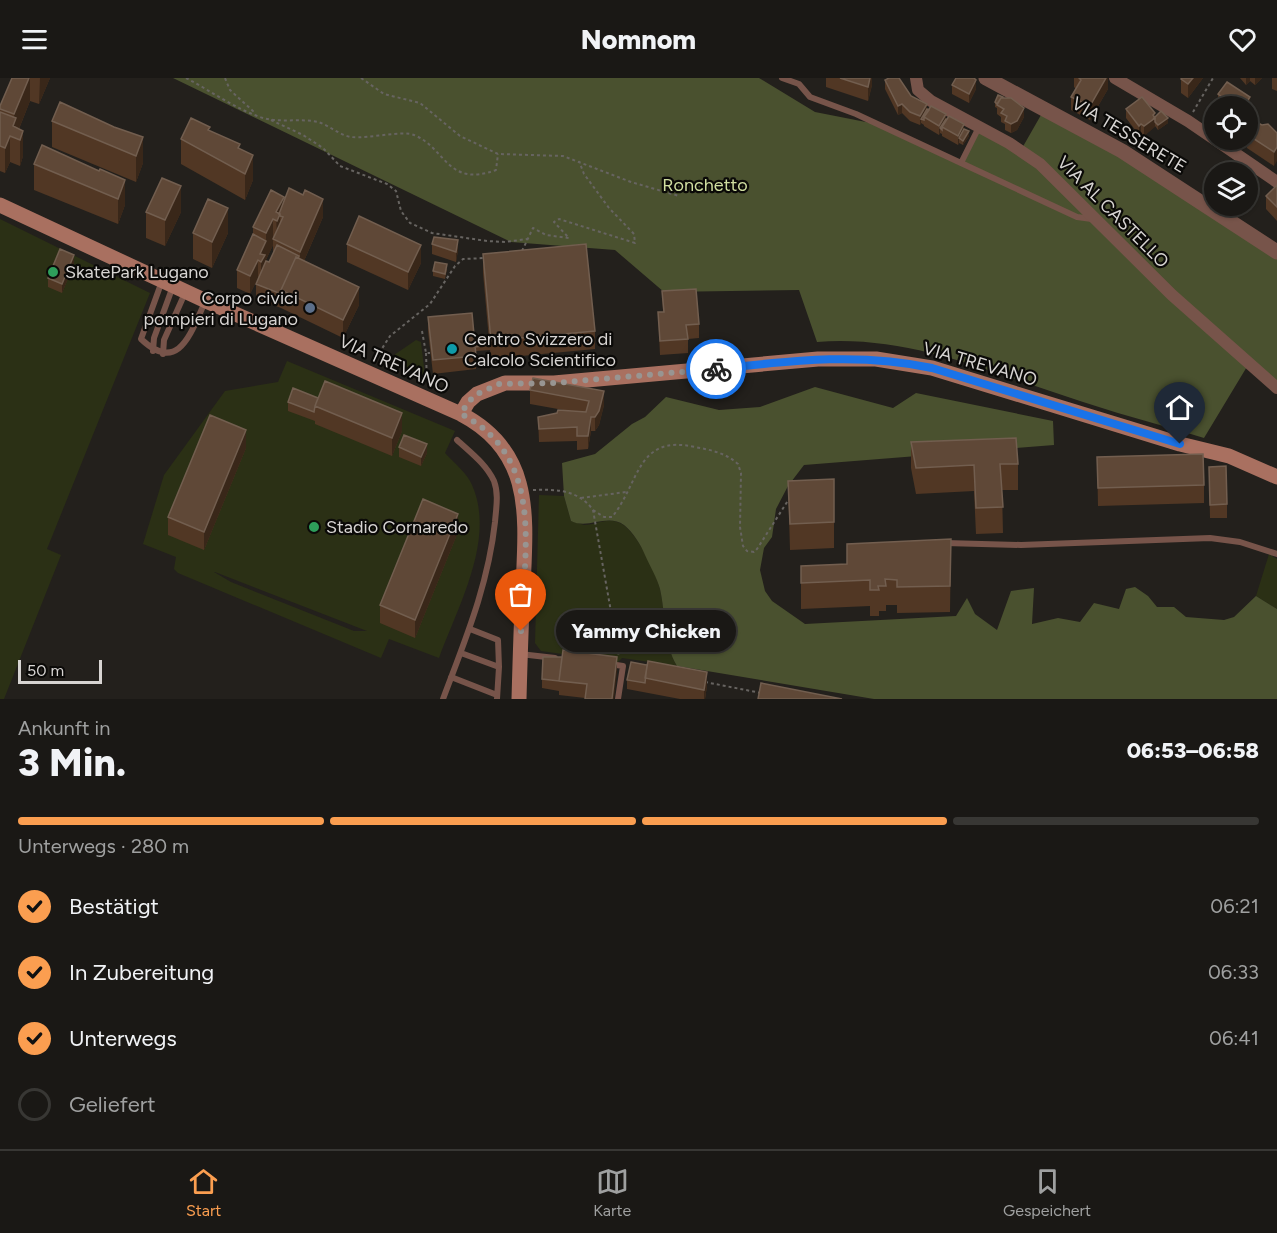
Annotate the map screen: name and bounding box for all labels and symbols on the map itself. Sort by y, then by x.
street label: VIA TESSERETE [1068,92,1190,178]
street label: VIA AL CASTELLO [1052,151,1174,273]
park label: Ronchetto [662,174,748,196]
place label: SkatePark Lugano [65,261,209,283]
marker: SkatePark Lugano [46,265,60,279]
place label: Corpo civici pompieri di Lugano [143,287,298,330]
marker: Corpo civici pompieri di Lugano [303,301,317,315]
place label: Centro Svizzero di Calcolo Scientifico [464,328,616,371]
street label: VIA TREVANO [336,330,452,398]
street label: VIA TREVANO [920,337,1040,391]
courier [686,339,746,399]
marker: Centro Svizzero di Calcolo Scientifico [445,342,459,356]
pin [1154,382,1205,444]
place label: Stadio Cornaredo [326,516,468,538]
marker: Stadio Cornaredo [307,520,321,534]
pin [495,569,546,631]
callout: Yammy Chicken [557,610,737,652]
scale bar [18,657,102,684]

